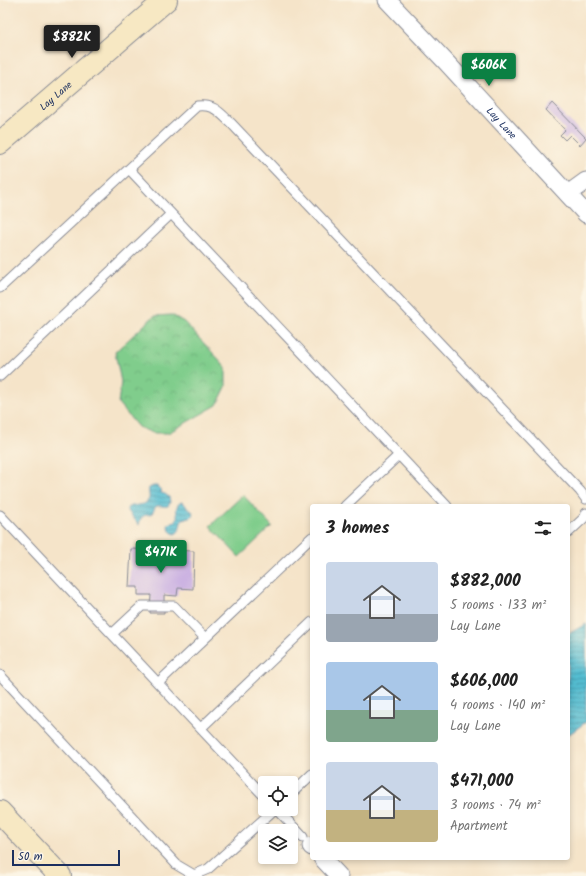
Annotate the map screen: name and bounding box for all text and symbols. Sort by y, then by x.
pin: $882K [44,25,100,59]
text: $882K [53,27,91,48]
pin: $606K [461,53,517,87]
text: $606K [471,55,507,76]
street label: Lay Lane [36,77,76,115]
street label: Lay Lane [482,104,520,143]
text: 3 homes [326,515,389,542]
icon: filters [532,517,554,539]
pin: $471K [133,540,189,574]
text: $471K [145,542,177,563]
text: $882,000 [450,568,521,595]
icon: home [358,578,406,626]
text: 5 rooms · 133 m² [450,595,546,616]
text: Lay Lane [450,616,500,637]
text: $606,000 [450,668,518,695]
icon: home [358,678,406,726]
text: 4 rooms · 140 m² [450,695,545,716]
text: Lay Lane [450,716,500,737]
text: $471,000 [450,768,513,795]
map controls [258,776,298,864]
button: locate [258,776,298,816]
icon: home [358,778,406,826]
text: 3 rooms · 74 m² [450,795,541,816]
text: Apartment [450,816,508,837]
button: layers [258,824,298,864]
scale bar [12,848,120,867]
text: 50 m [18,848,43,866]

